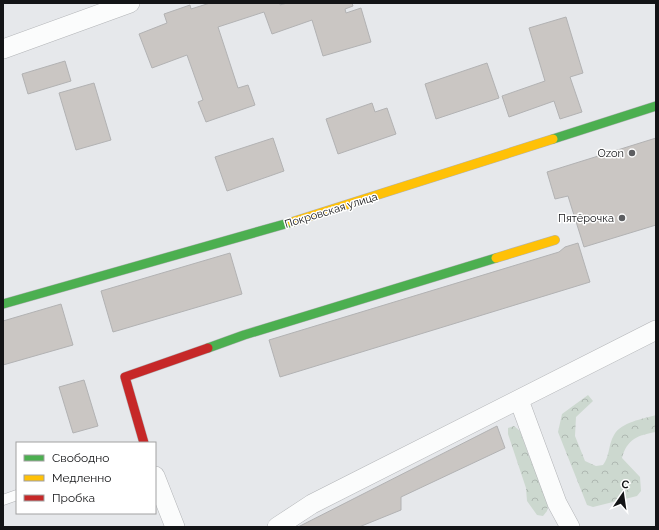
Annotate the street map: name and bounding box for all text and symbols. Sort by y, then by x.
place label: Ozon [597,147,624,160]
marker: Ozon [627,148,637,158]
street label: Покровская улица [283,190,379,231]
place label: Пятёрочка [558,212,614,225]
marker: Пятёрочка [617,213,627,223]
legend [16,442,156,514]
text: Свободно [52,451,109,465]
text: Медленно [52,471,111,485]
north arrow [603,474,643,514]
text: С [620,478,631,492]
text: Пробка [52,491,95,505]

